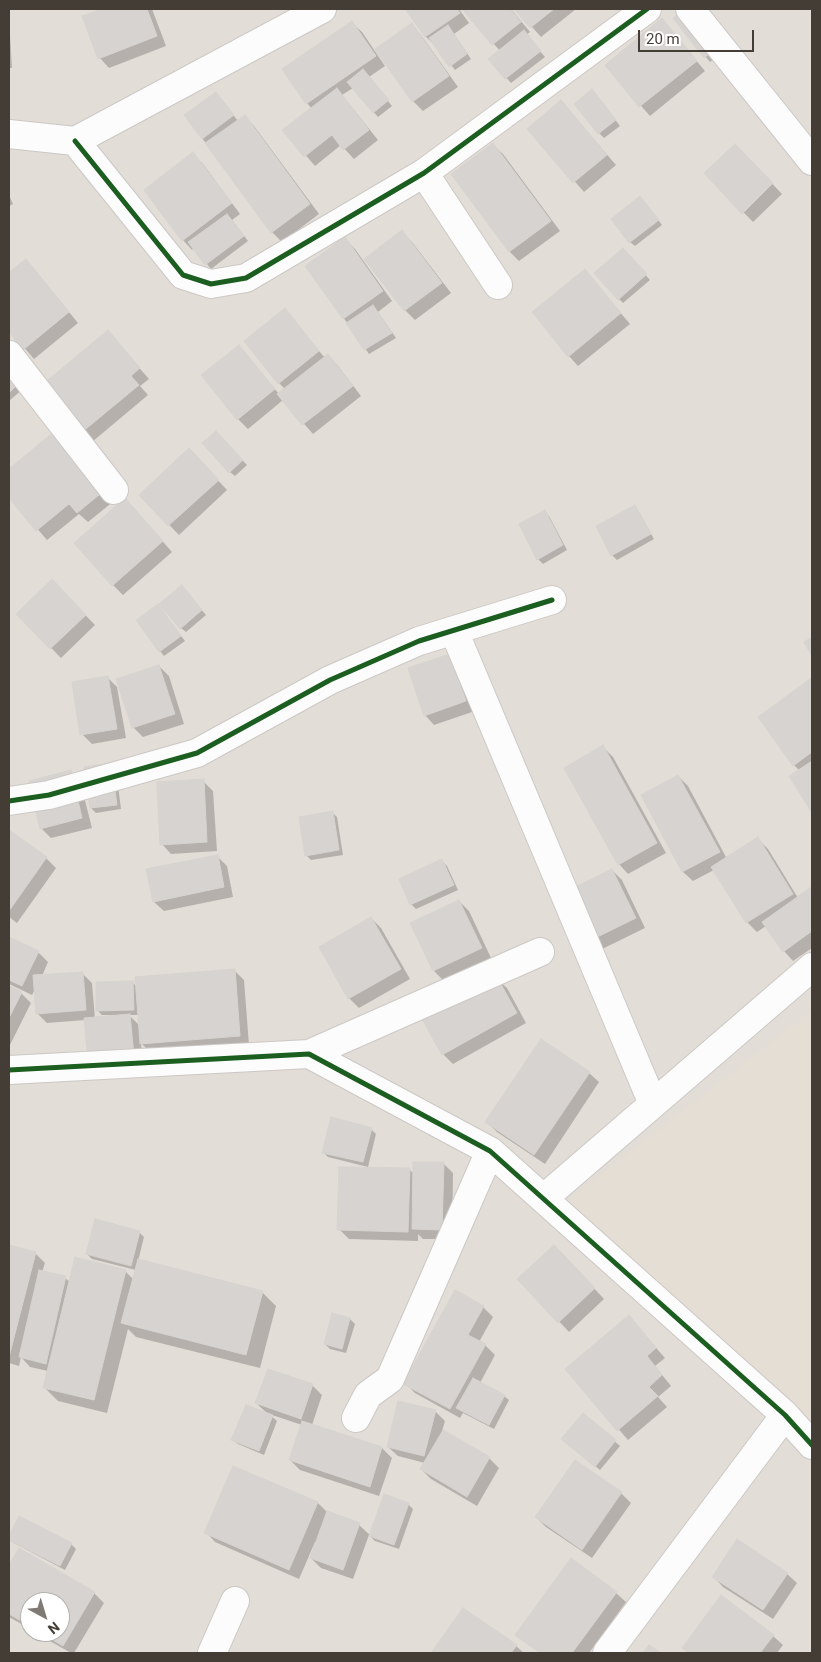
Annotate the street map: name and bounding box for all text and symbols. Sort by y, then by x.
scale bar [641,20,757,52]
text: 20 m [646,30,680,48]
north arrow [20,1592,70,1642]
text: N [45,1619,63,1637]

